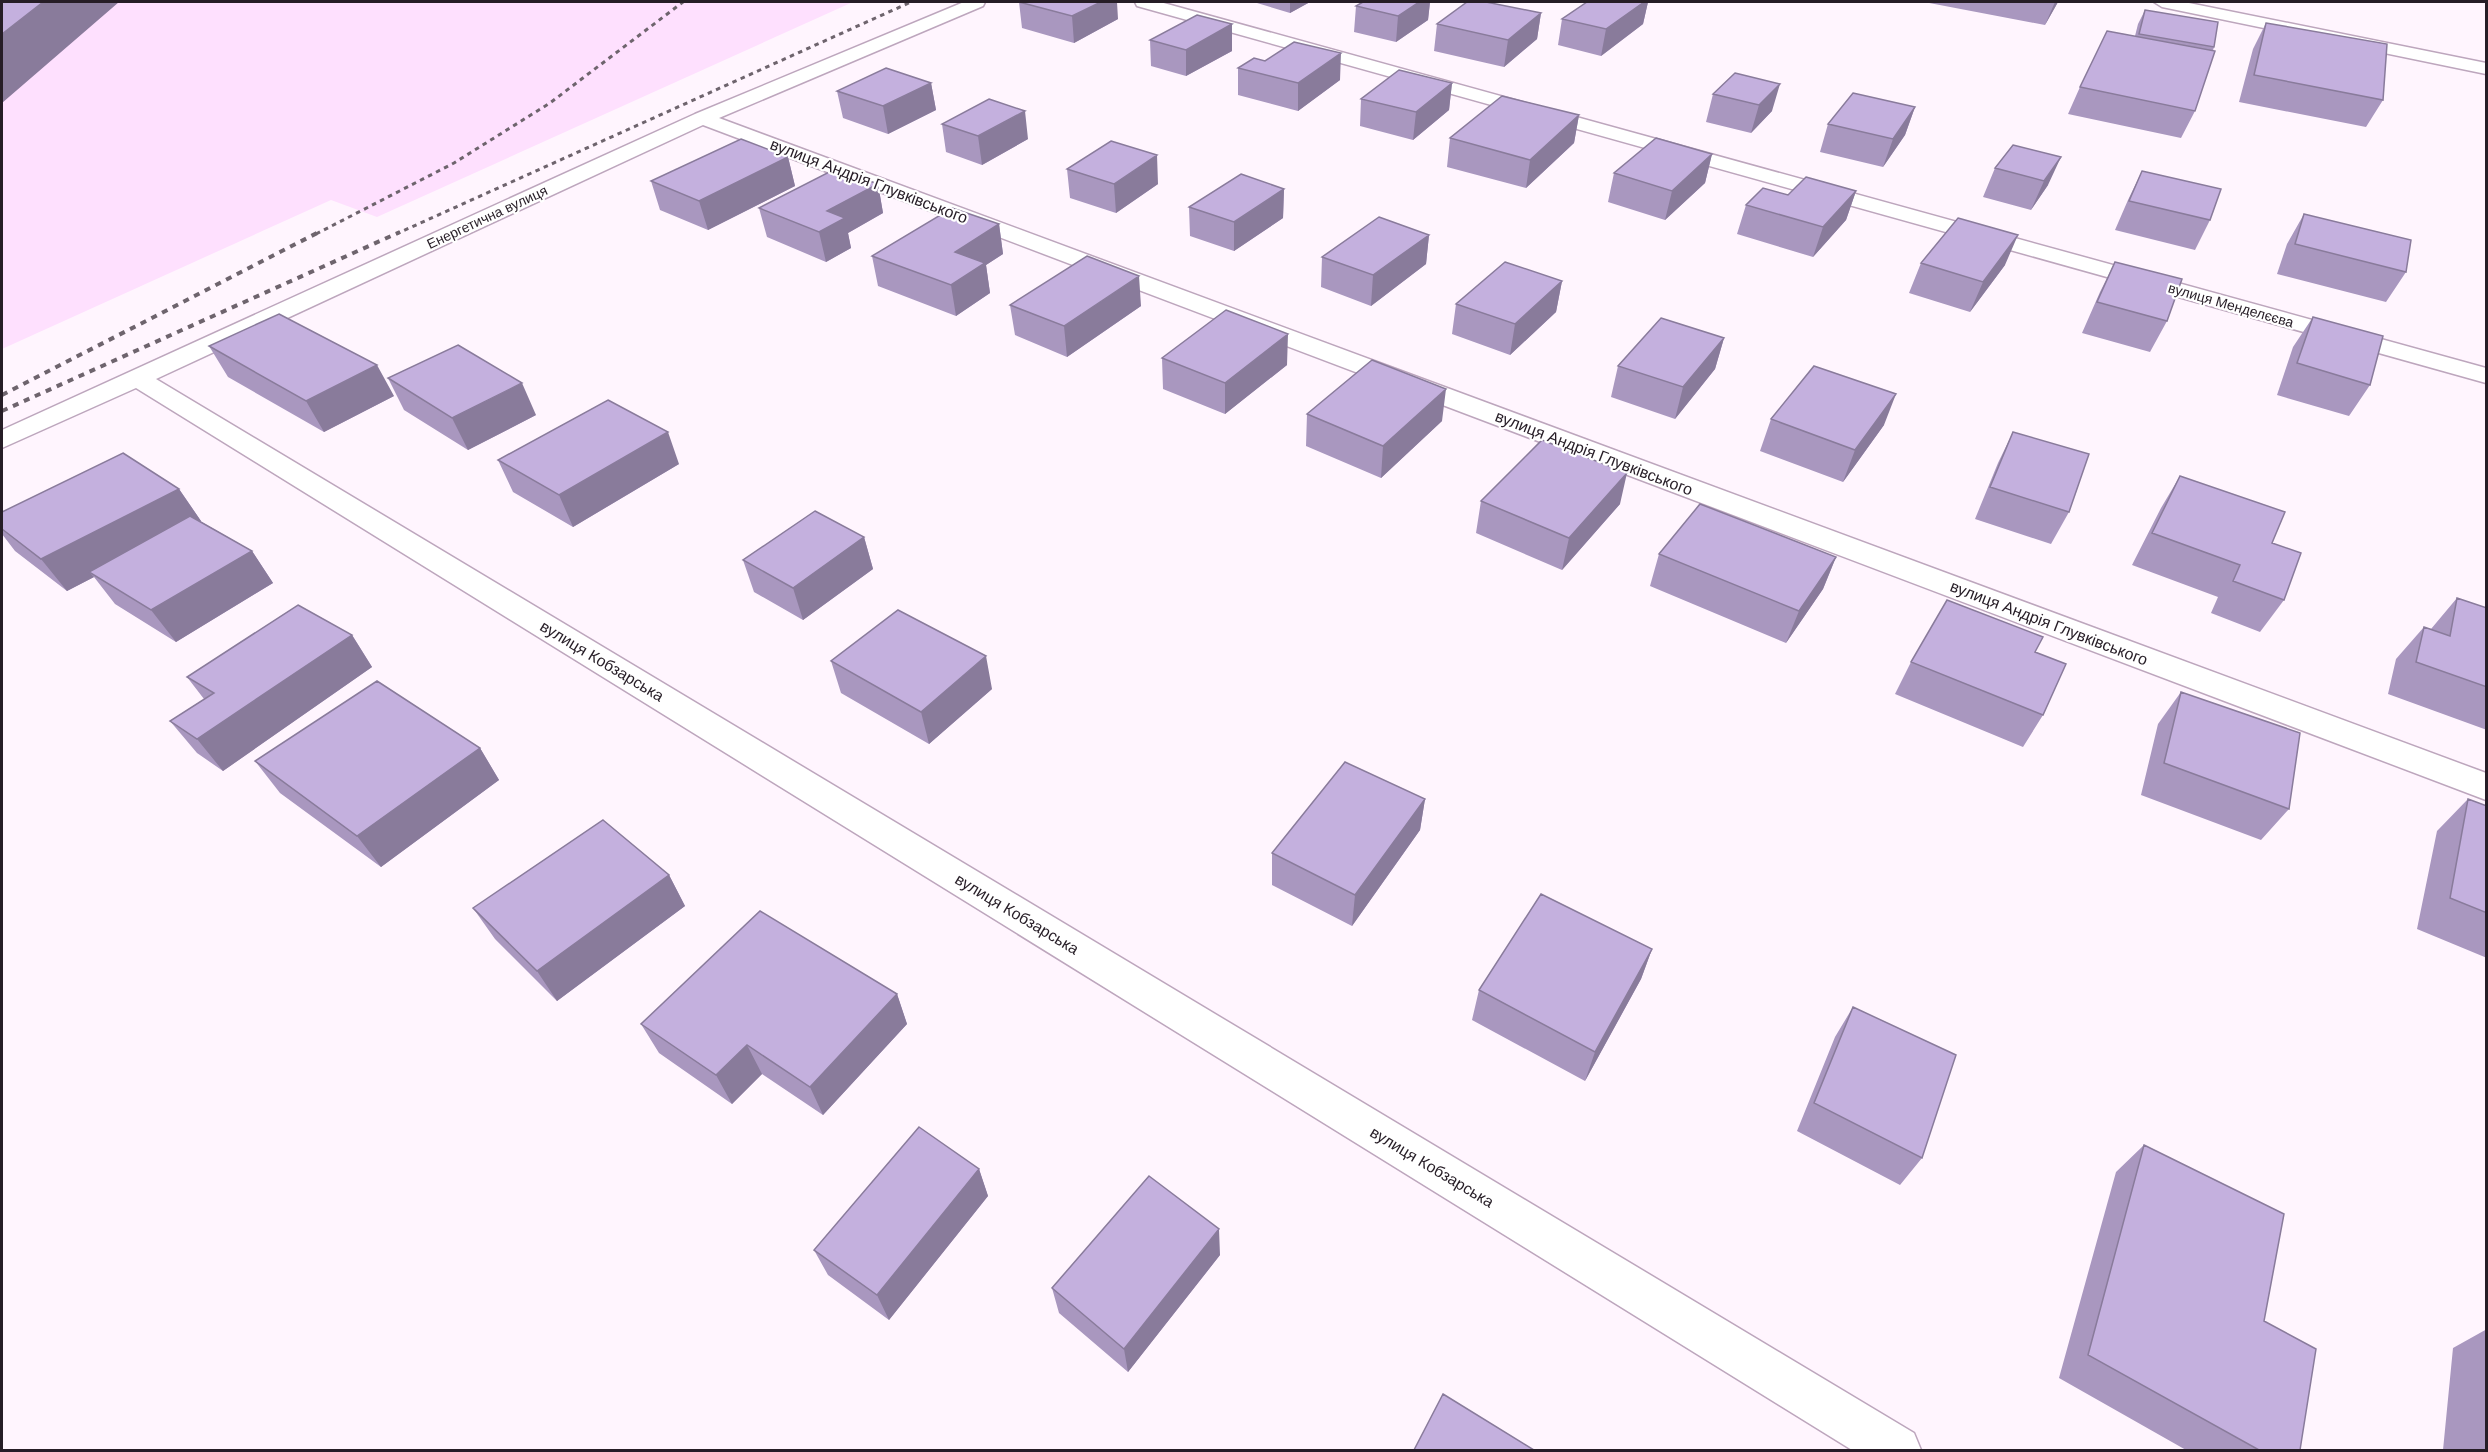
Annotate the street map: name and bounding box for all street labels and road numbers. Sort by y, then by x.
street label: вулиця Андрія Глувківського [768,135,970,227]
street label: Енергетична вулиця [424,182,550,252]
street label: вулиця Менделєєва [2166,279,2296,331]
street label: вулиця Андрія Глувківського [1493,407,1695,499]
street label: вулиця Андрія Глувківського [1948,577,2150,669]
street label: вулиця Кобзарська [537,617,667,705]
street label: вулиця Кобзарська [952,870,1082,958]
street label: вулиця Кобзарська [1367,1123,1497,1211]

